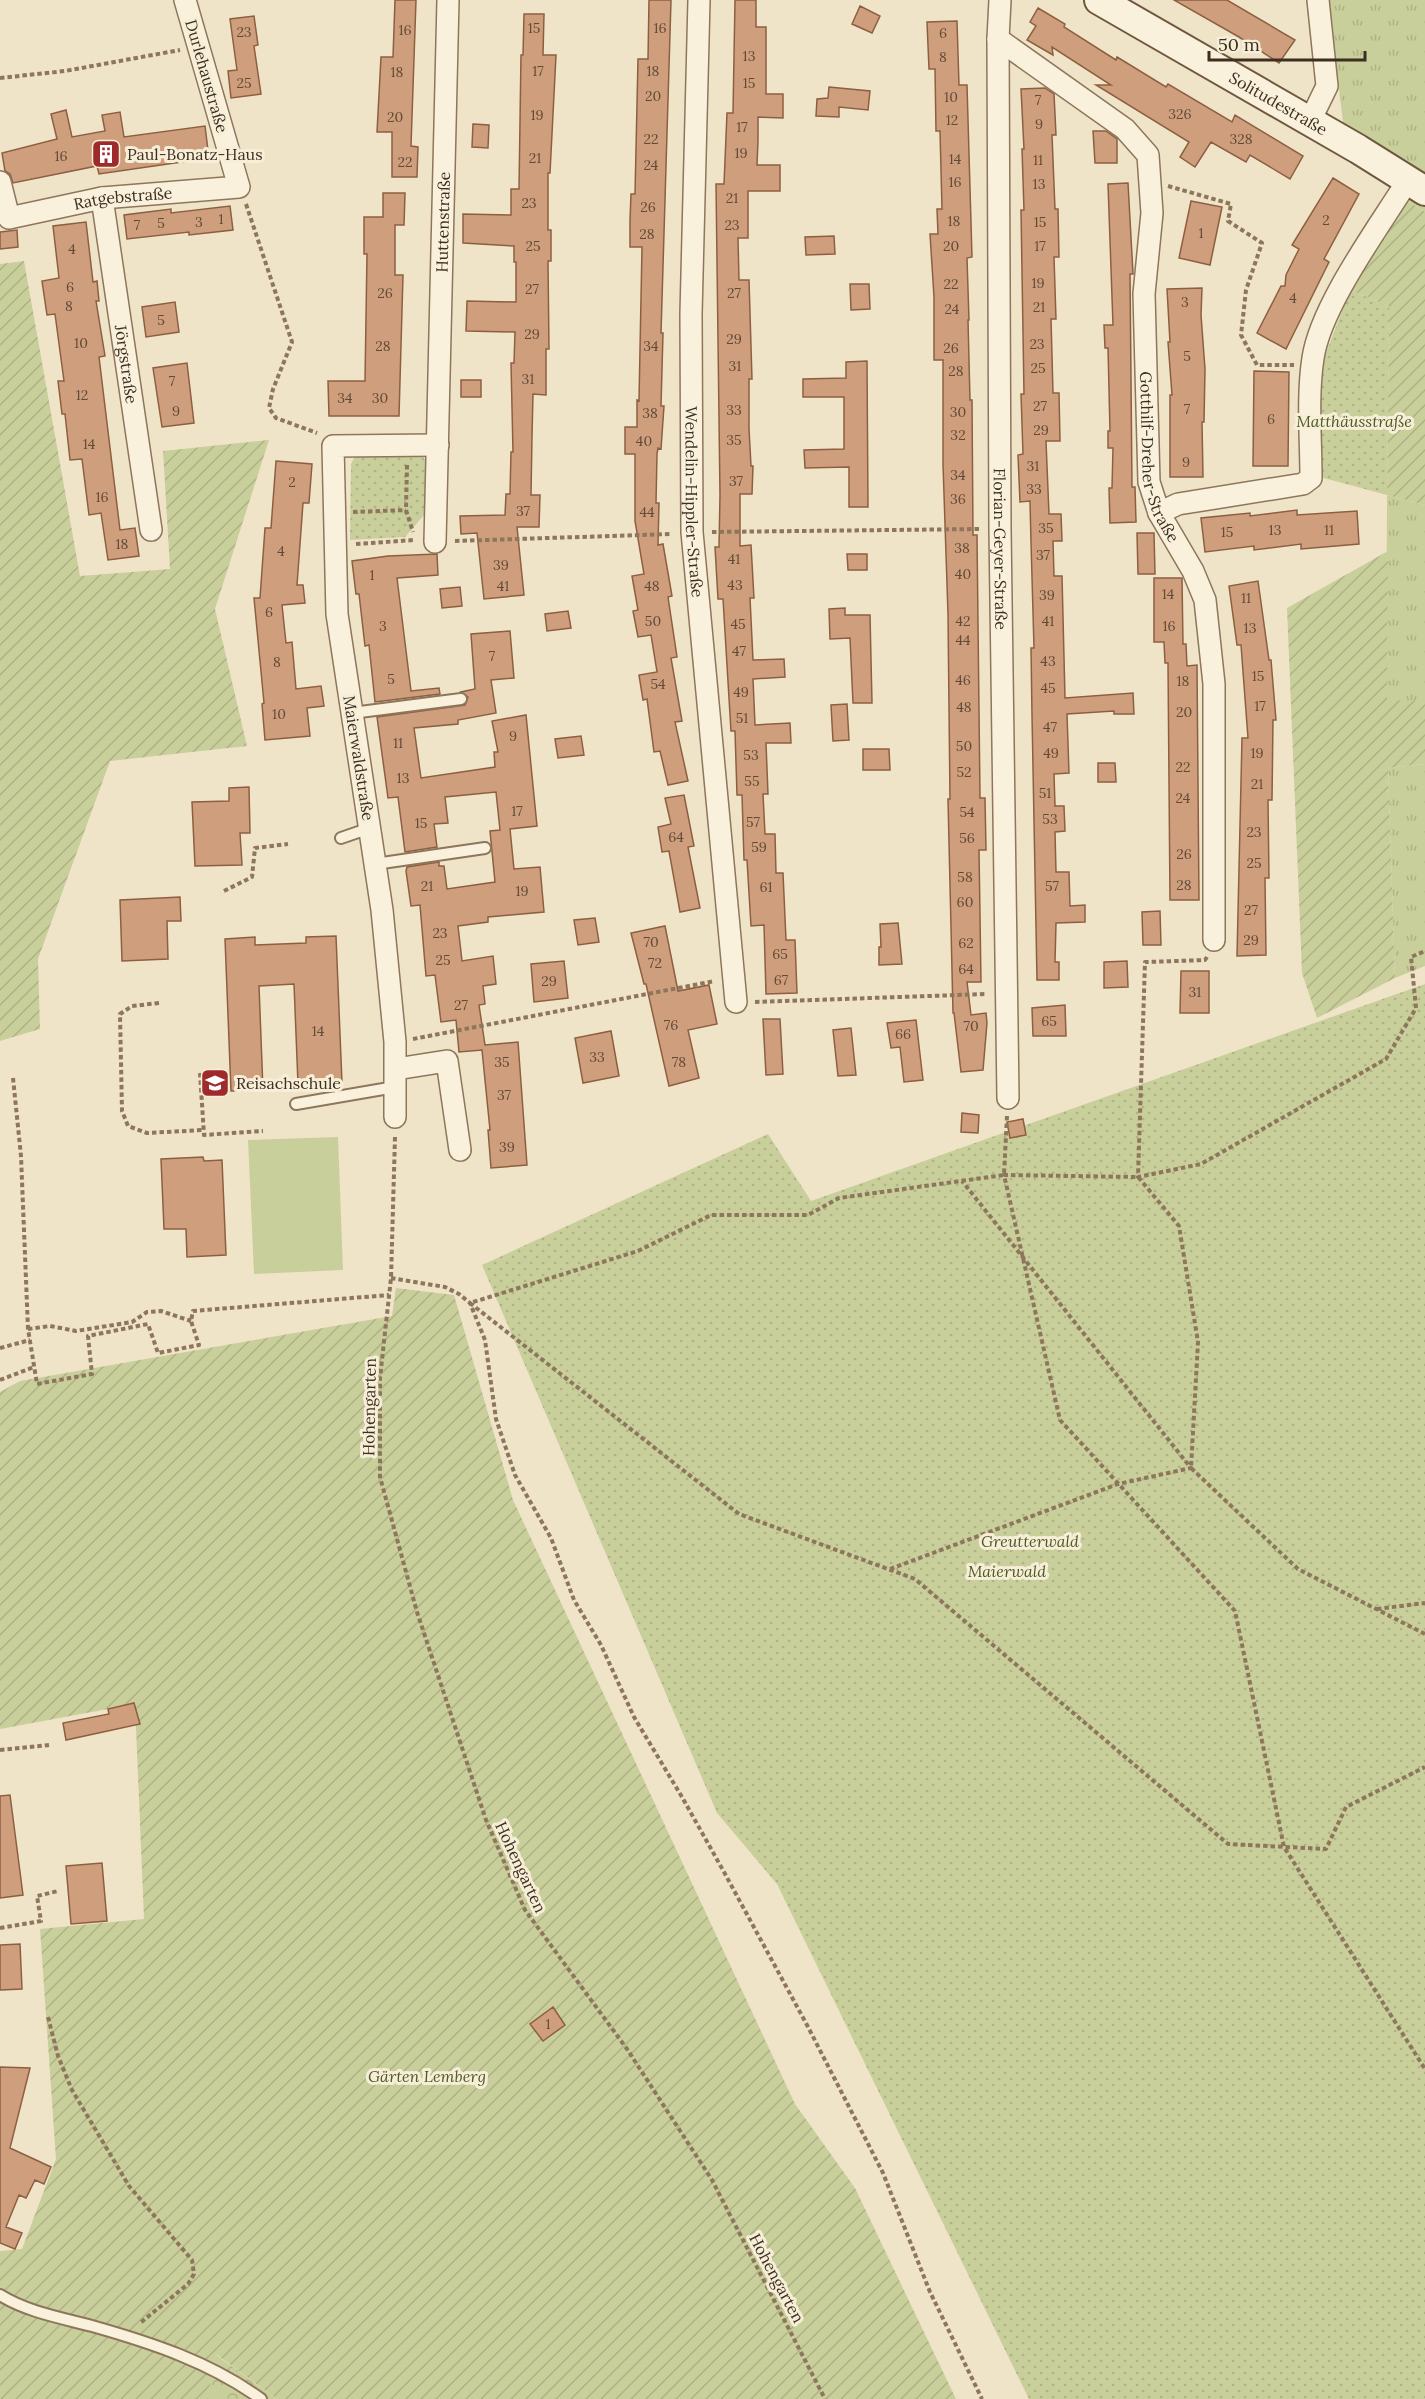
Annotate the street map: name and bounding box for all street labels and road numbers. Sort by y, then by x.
street label: Durlehaustraße [181,17,233,135]
street label: Solitudestraße [1226,67,1331,139]
street label: Huttenstraße [431,171,454,273]
street label: Ratgebstraße [72,182,173,214]
street label: Jörgstraße [111,323,142,405]
street label: Gotthilf-Dreher-Straße [1136,371,1184,546]
street label: Wendelin-Hippler-Straße [681,406,708,599]
street label: Florian-Geyer-Straße [990,468,1011,630]
street label: Maierwaldstraße [339,694,379,822]
street label: Hohengarten [358,1357,380,1456]
street label: Hohengarten [491,1818,551,1916]
street label: Hohengarten [745,2230,809,2326]

